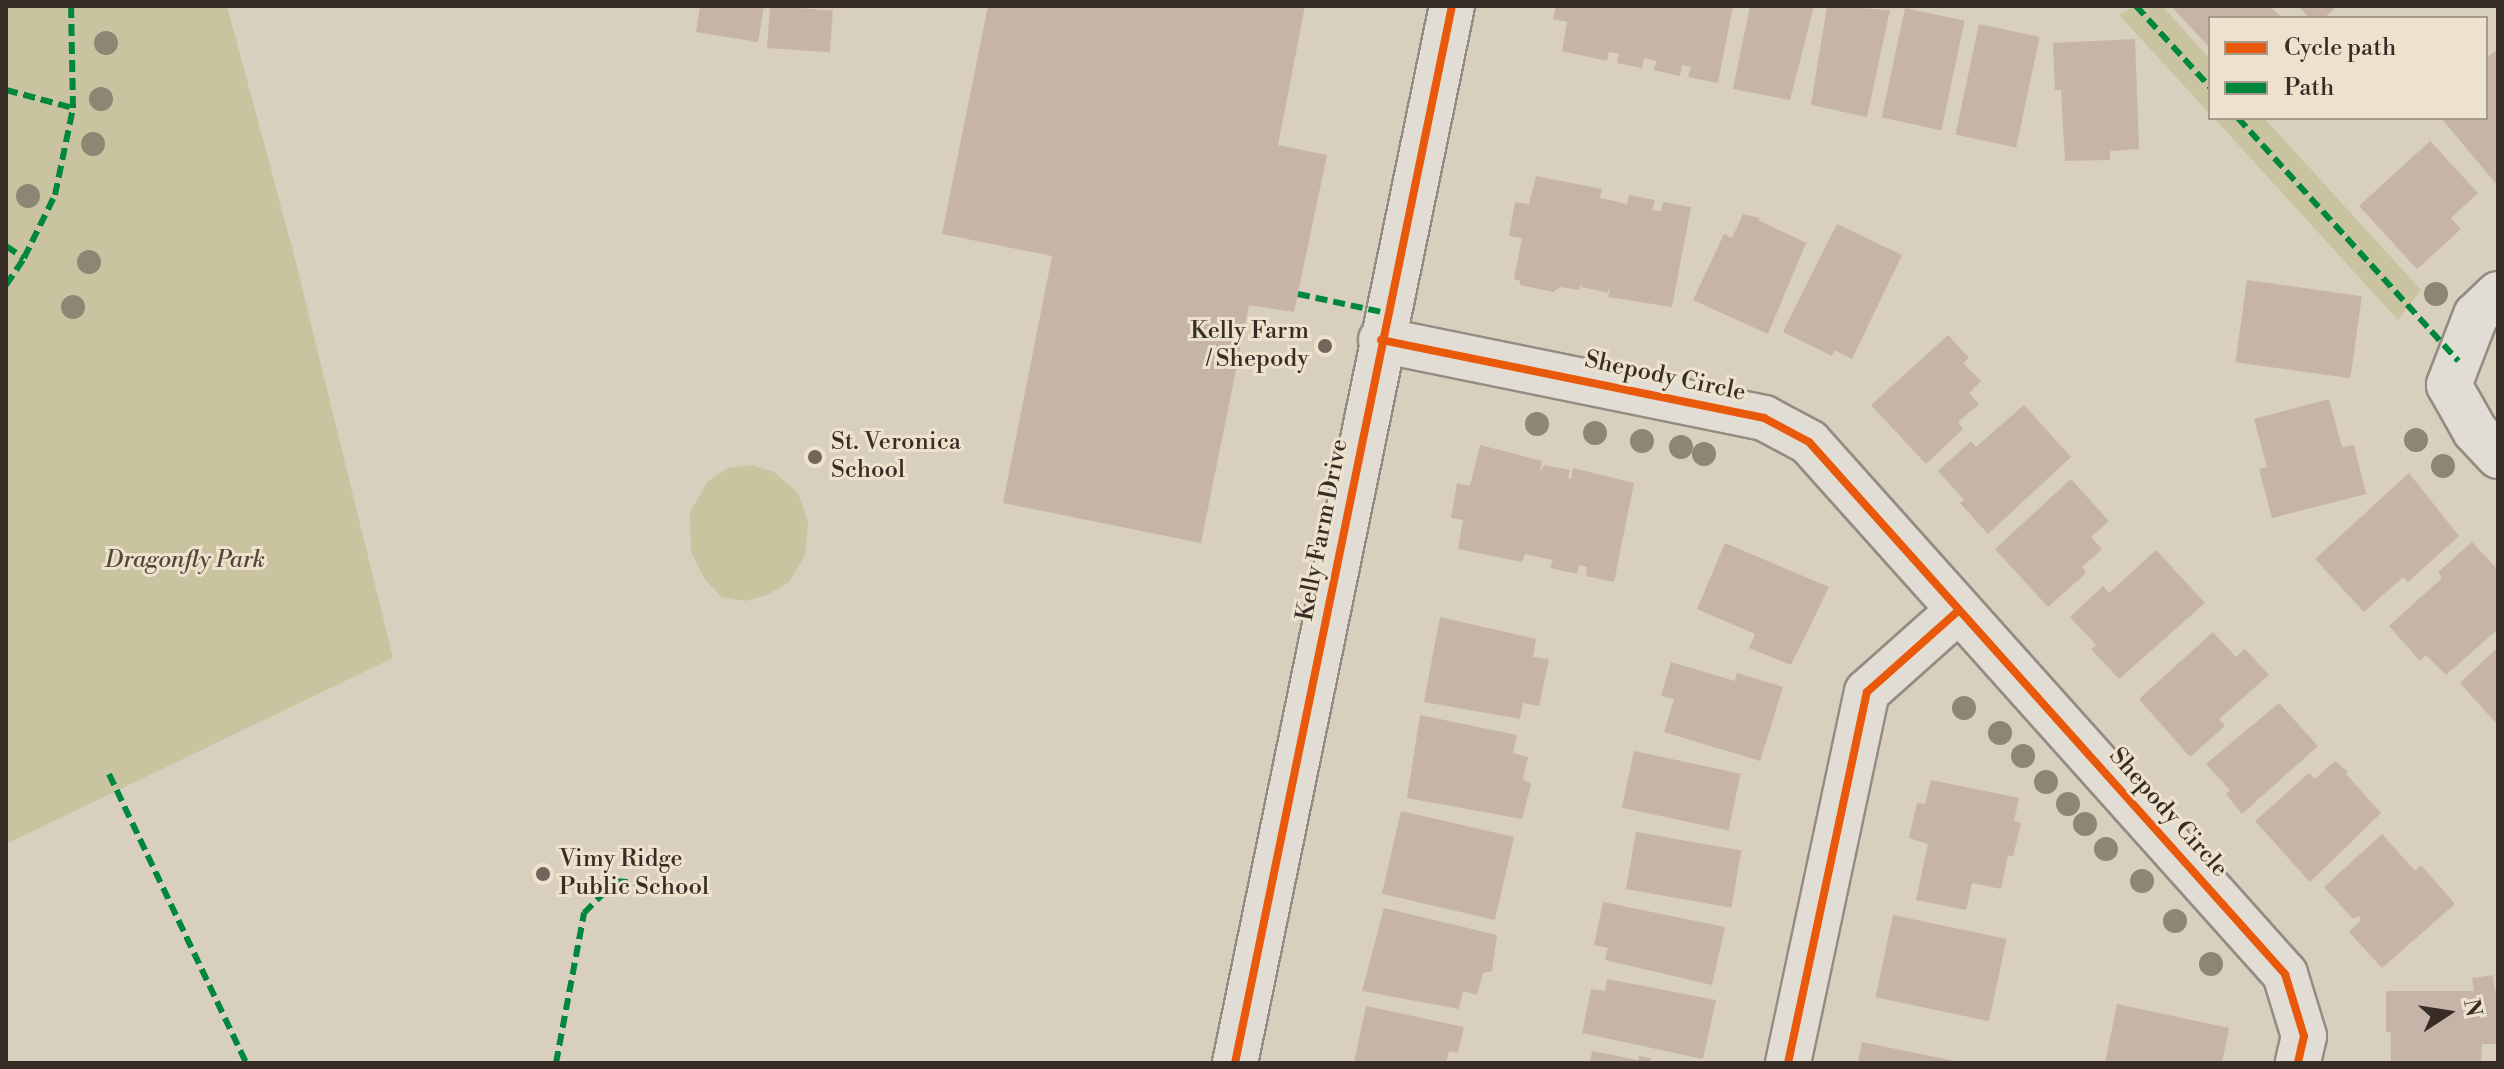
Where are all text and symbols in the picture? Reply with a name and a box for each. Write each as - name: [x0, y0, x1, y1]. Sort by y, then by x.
- legend: [2208, 16, 2488, 120]
- text: Cycle path: [2284, 33, 2396, 63]
- text: Path: [2284, 73, 2334, 103]
- place label: Kelly Farm / Shepody: [1190, 318, 1309, 374]
- marker: Kelly Farm / Shepody: [1316, 337, 1334, 355]
- street label: Shepody Circle: [1582, 346, 1748, 408]
- place label: St. Veronica School: [831, 429, 961, 485]
- street label: Kelly Farm Drive: [1291, 437, 1355, 623]
- marker: St. Veronica School: [806, 448, 824, 466]
- park label: Dragonfly Park: [105, 547, 265, 575]
- street label: Shepody Circle: [2103, 743, 2233, 883]
- place label: Vimy Ridge Public School: [559, 846, 709, 902]
- marker: Vimy Ridge Public School: [534, 865, 552, 883]
- north arrow: [2408, 973, 2488, 1053]
- text: N: [2457, 997, 2487, 1019]

